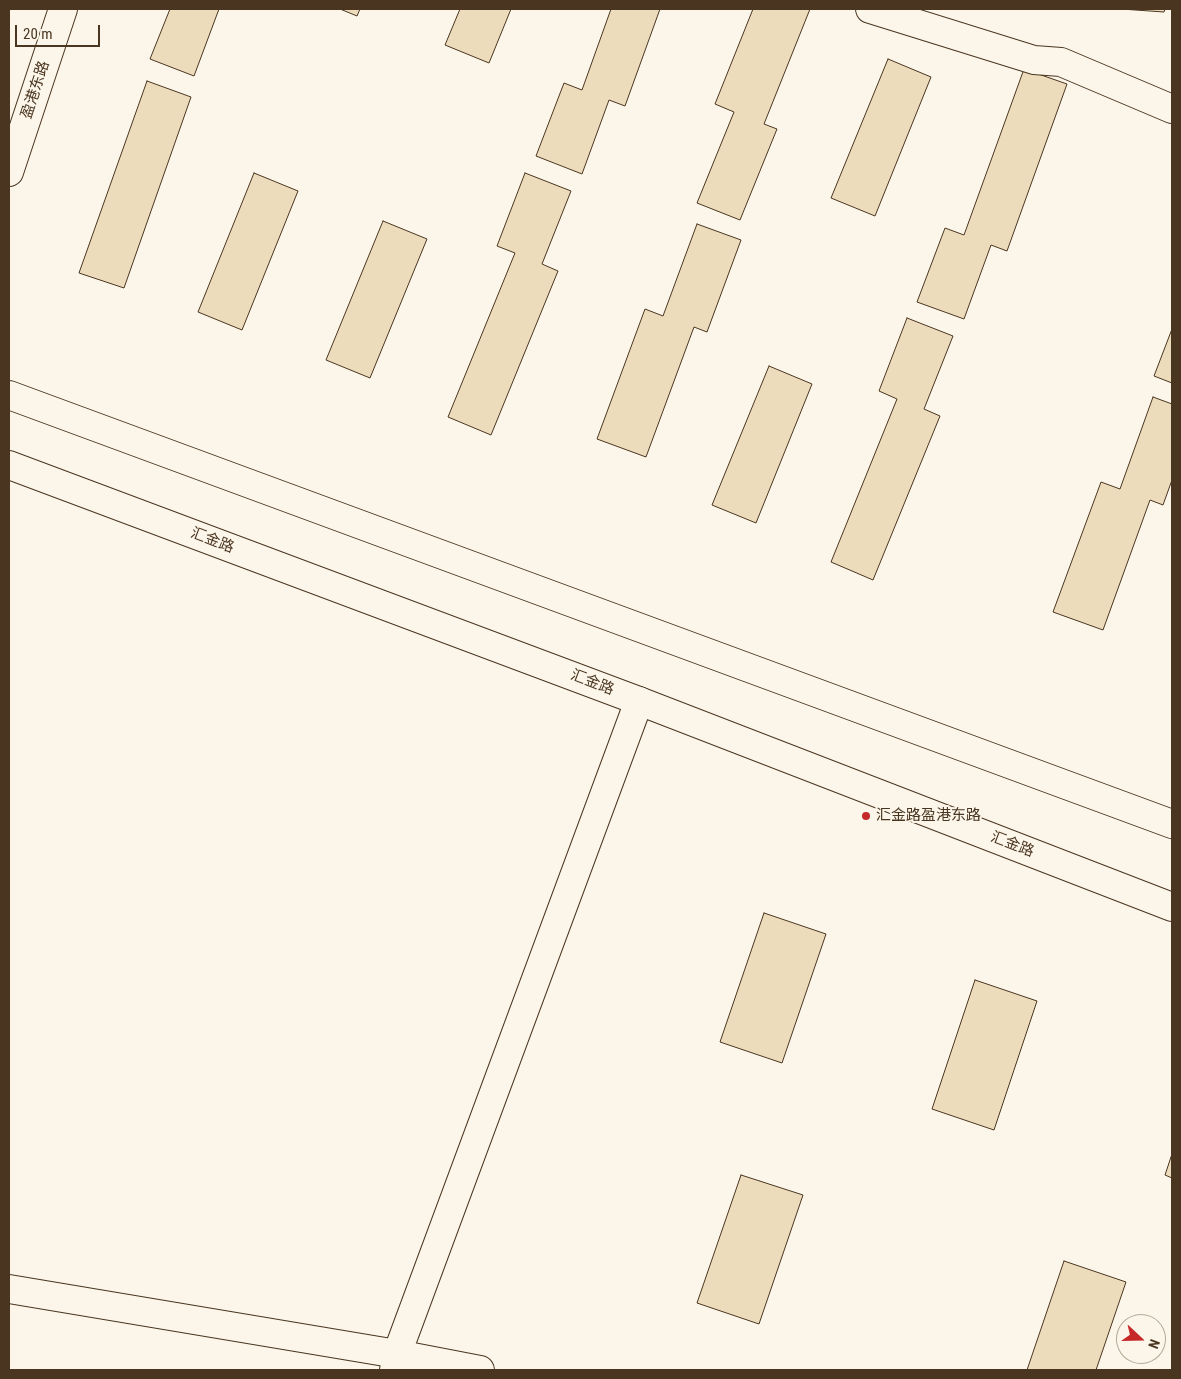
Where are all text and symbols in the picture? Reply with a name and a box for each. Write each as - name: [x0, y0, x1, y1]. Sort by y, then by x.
- scale bar: [18, 15, 102, 47]
- text: 20 m: [23, 25, 53, 43]
- street label: 盈港东路: [18, 59, 54, 121]
- street label: 汇金路: [188, 525, 236, 557]
- street label: 汇金路: [568, 667, 616, 699]
- place label: 汇金路盈港东路: [876, 807, 981, 825]
- marker: 汇金路盈港东路: [860, 810, 872, 822]
- street label: 汇金路: [988, 829, 1036, 861]
- north arrow: [1116, 1314, 1166, 1364]
- text: N: [1145, 1337, 1163, 1351]

